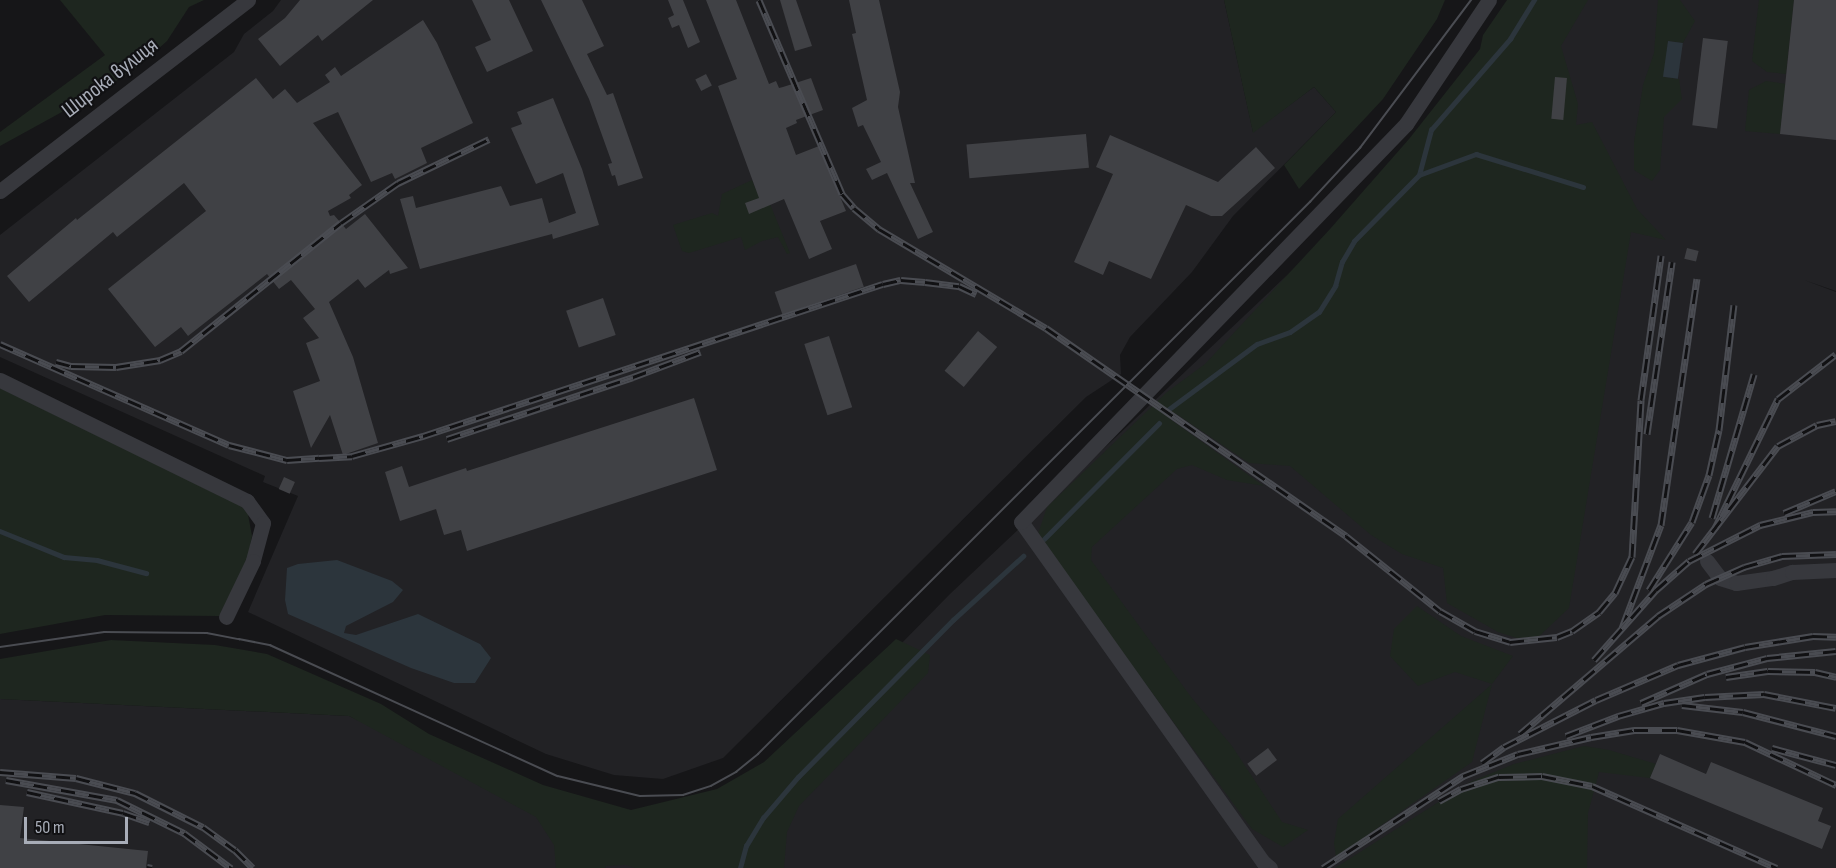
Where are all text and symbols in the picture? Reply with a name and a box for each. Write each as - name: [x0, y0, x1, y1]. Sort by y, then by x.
- street label: Широка вулиця: [57, 32, 163, 124]
- scale bar: [27, 805, 130, 843]
- text: 50 m: [35, 817, 65, 838]

